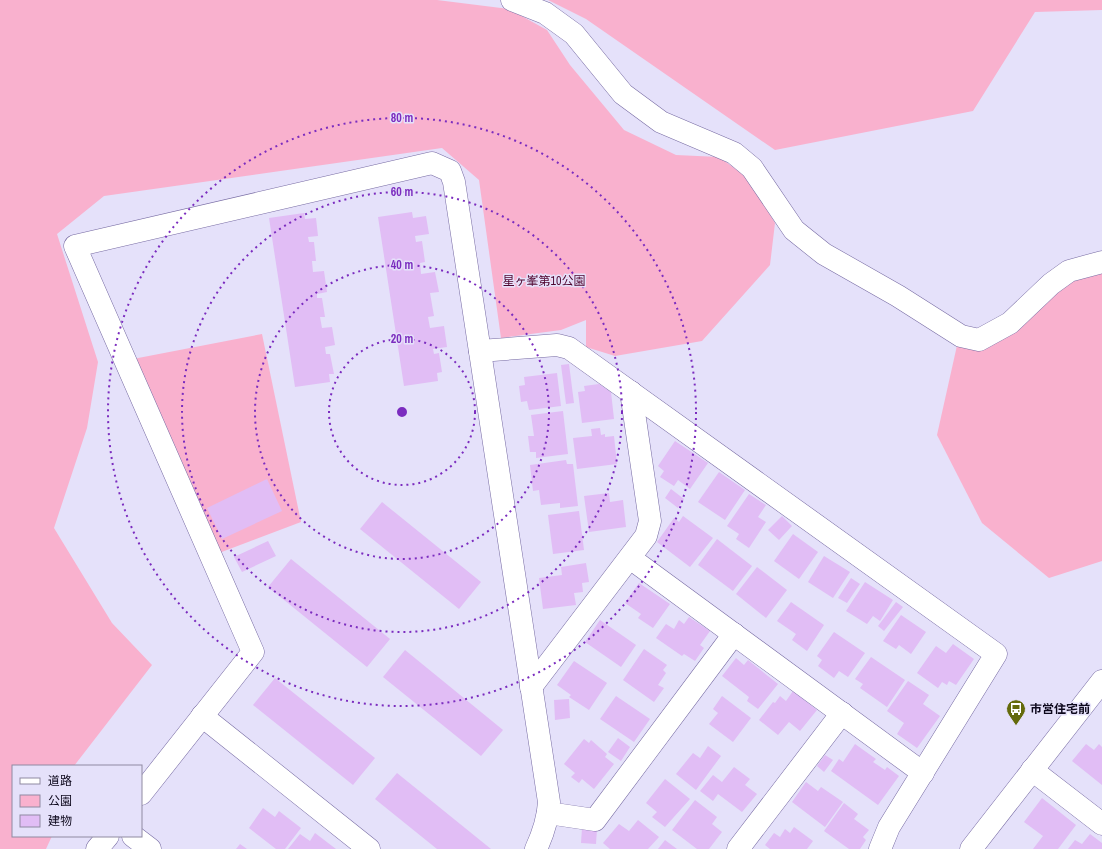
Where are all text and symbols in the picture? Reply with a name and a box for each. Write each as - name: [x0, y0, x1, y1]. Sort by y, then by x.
- text: 80 m: [391, 110, 413, 126]
- text: 60 m: [391, 184, 413, 200]
- text: 40 m: [391, 257, 413, 273]
- park label: 星ヶ峯第10公園: [503, 273, 585, 289]
- text: 20 m: [391, 331, 413, 347]
- centre of rings: [395, 405, 409, 419]
- bus stop icon: 市営住宅前: [1005, 698, 1027, 726]
- place label: 市営住宅前: [1030, 701, 1090, 717]
- legend: [12, 765, 142, 837]
- text: 道路: [48, 773, 72, 789]
- text: 公園: [48, 793, 72, 809]
- text: 建物: [48, 813, 72, 829]

